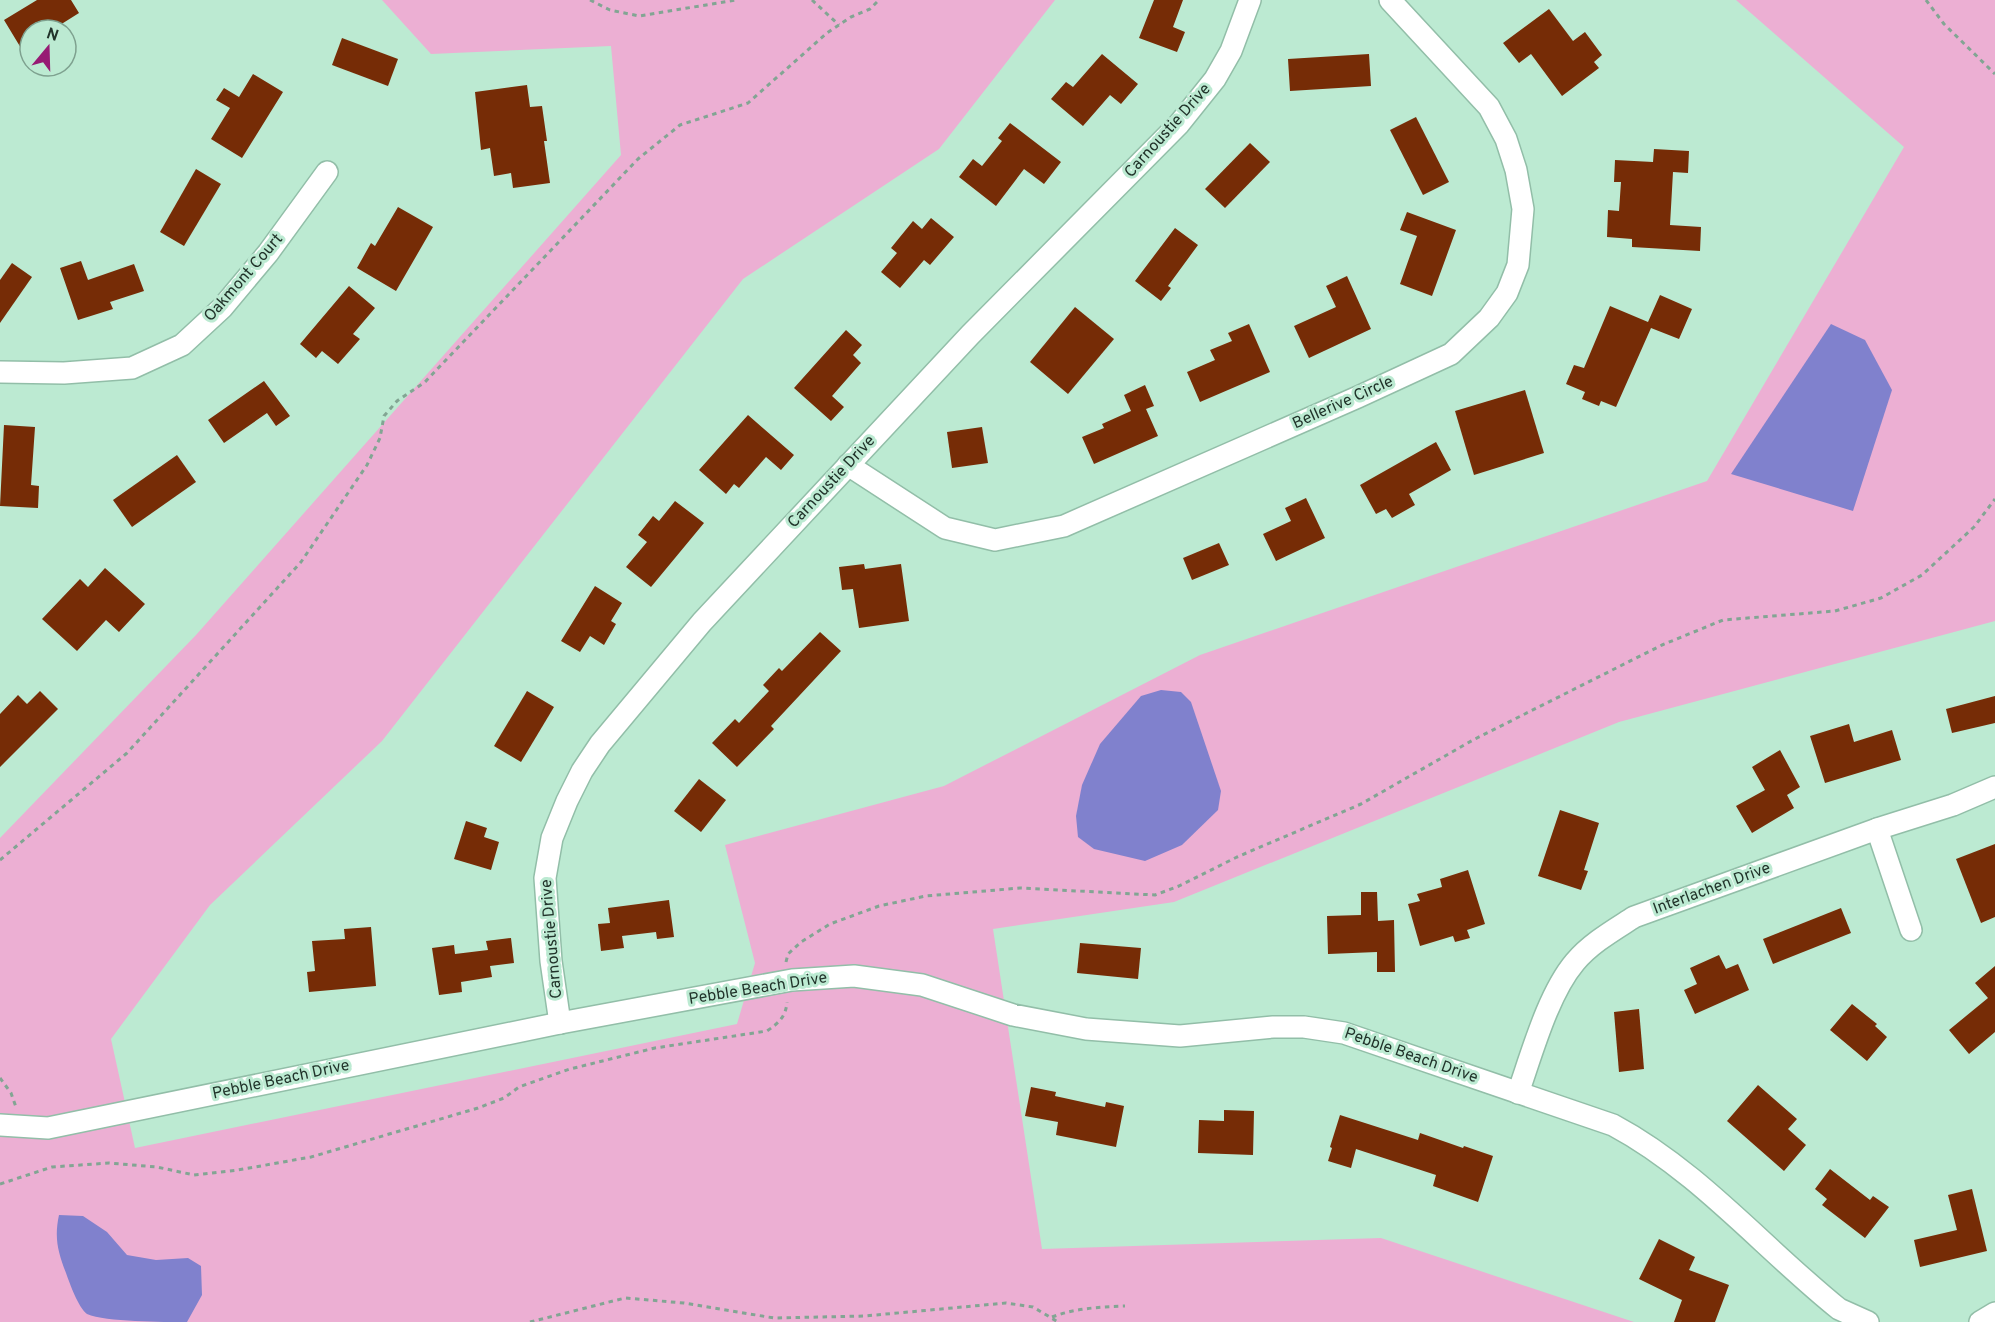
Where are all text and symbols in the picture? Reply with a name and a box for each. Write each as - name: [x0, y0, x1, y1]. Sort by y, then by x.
- north arrow: [18, 18, 78, 78]
- text: N: [44, 24, 61, 47]
- street label: Carnoustie Drive: [1121, 80, 1215, 182]
- street label: Oakmont Court: [200, 230, 288, 326]
- street label: Bellerive Circle: [1290, 372, 1396, 434]
- street label: Carnoustie Drive: [784, 431, 880, 533]
- street label: Interlachen Drive: [1650, 858, 1774, 920]
- street label: Carnoustie Drive: [537, 878, 567, 1000]
- street label: Pebble Beach Drive: [687, 968, 829, 1010]
- street label: Pebble Beach Drive: [1342, 1024, 1480, 1088]
- street label: Pebble Beach Drive: [211, 1056, 351, 1104]

